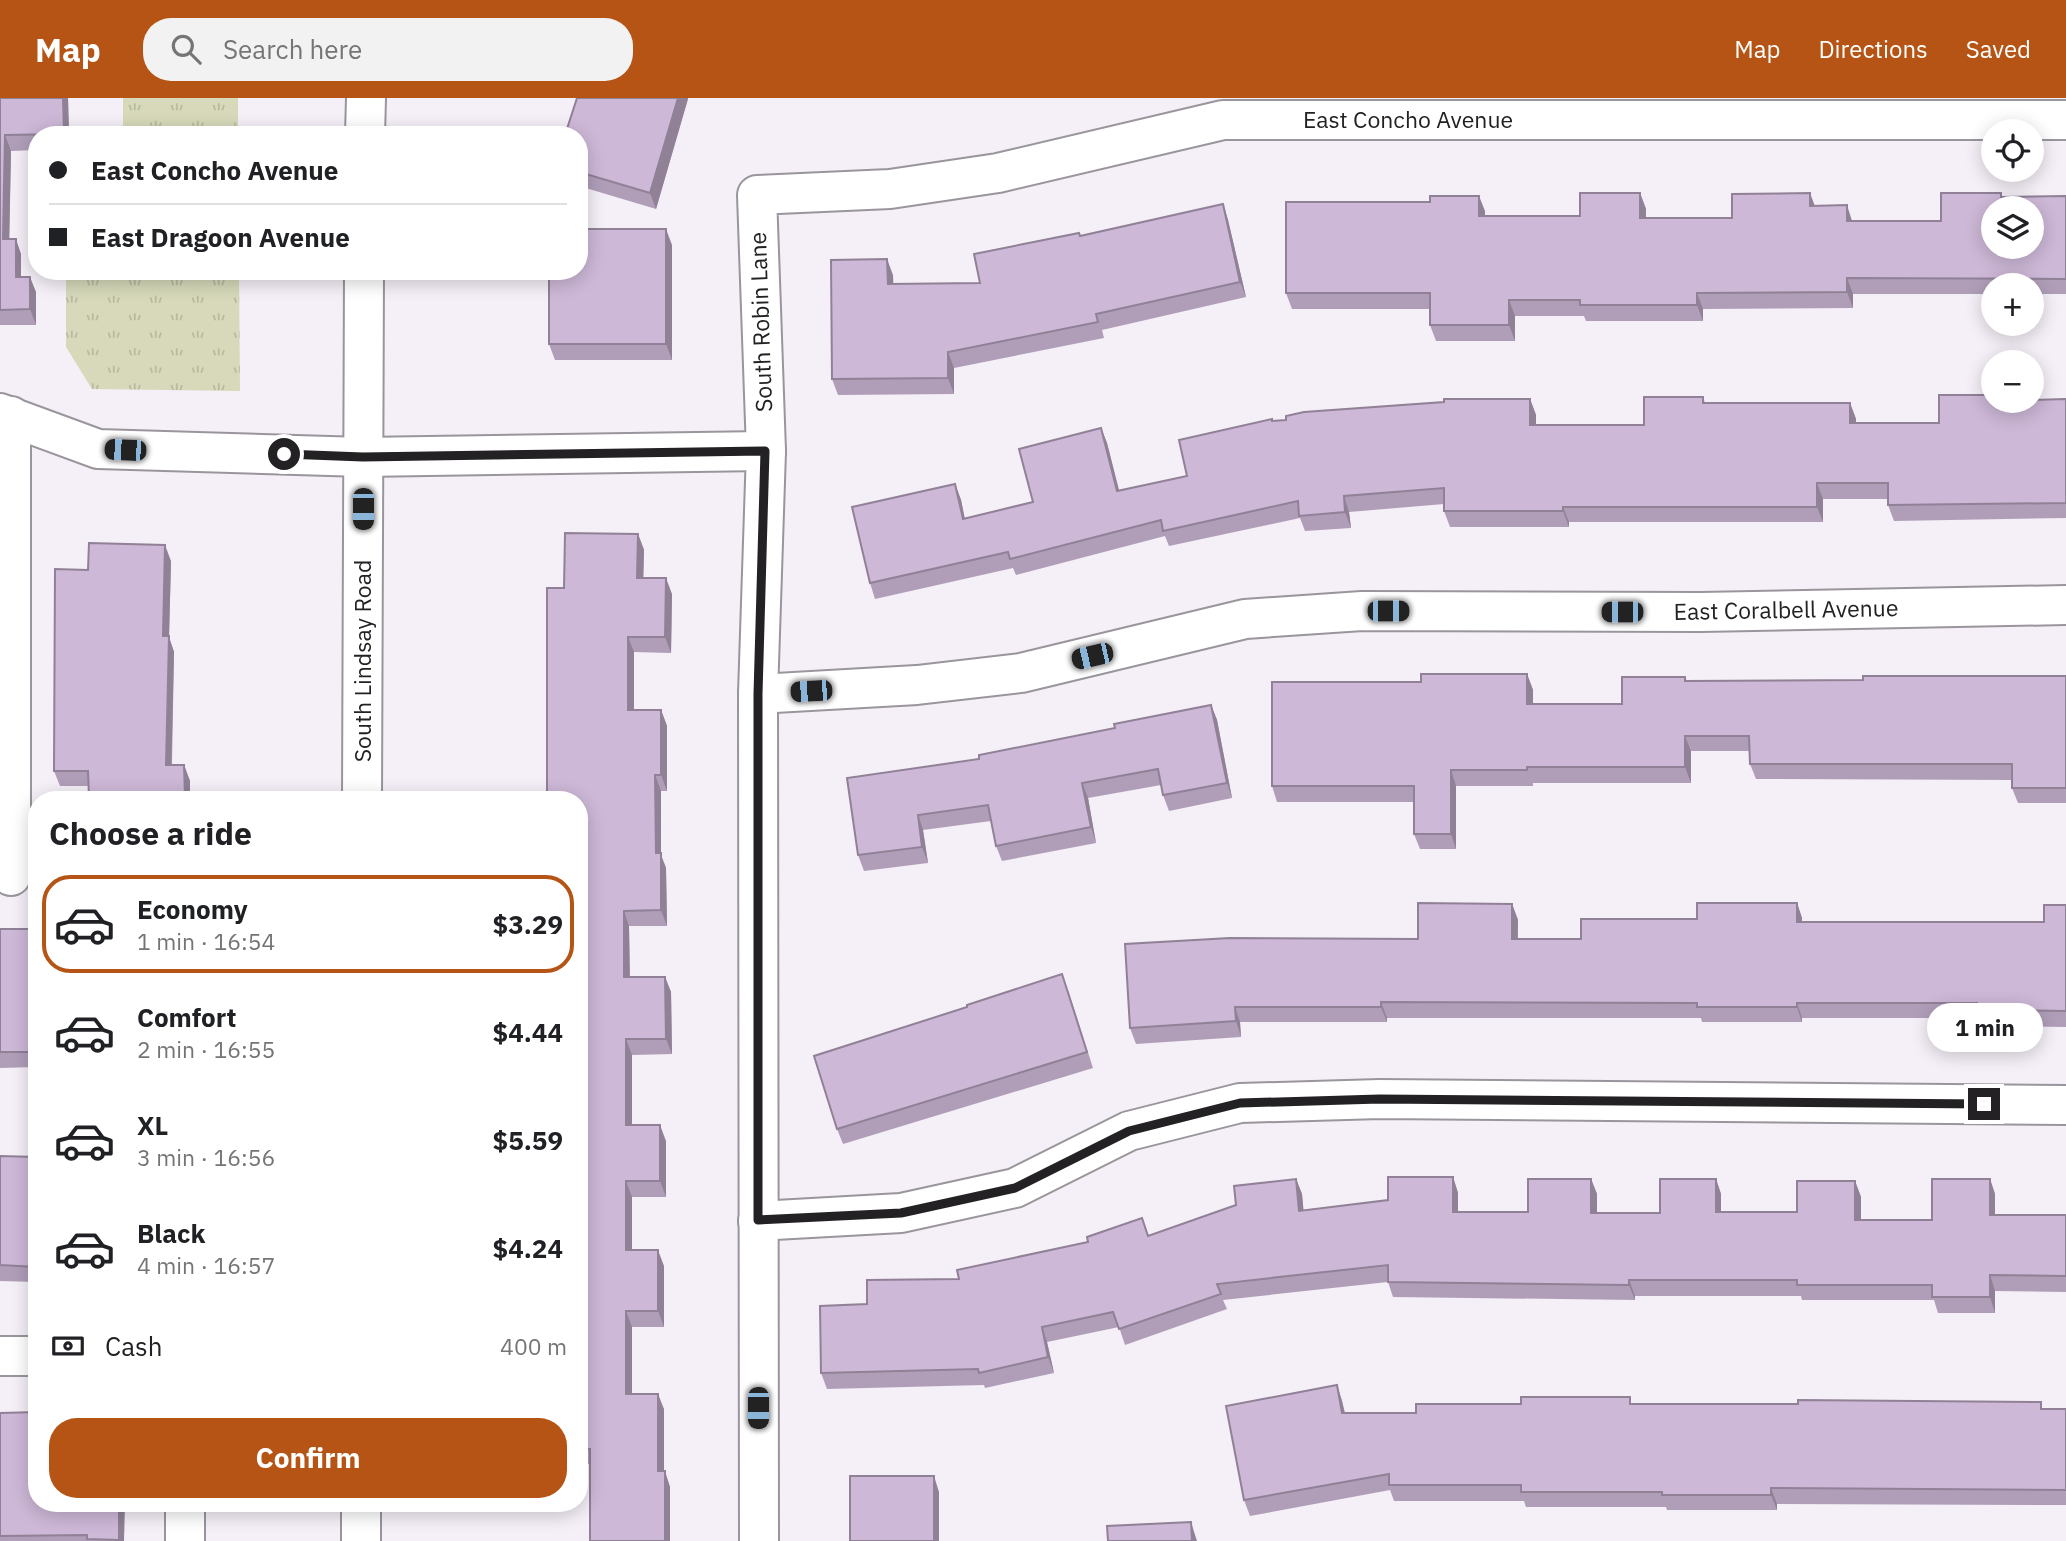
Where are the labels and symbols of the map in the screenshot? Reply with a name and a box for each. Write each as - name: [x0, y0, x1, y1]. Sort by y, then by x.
- street label: East Concho Avenue: [1303, 104, 1513, 134]
- street label: South Robin Lane: [742, 231, 778, 413]
- route start: [268, 438, 300, 470]
- car: [104, 439, 147, 461]
- car: [353, 488, 374, 530]
- street label: South Lindsay Road: [347, 560, 377, 762]
- street label: East Coralbell Avenue: [1673, 592, 1899, 626]
- car: [1368, 601, 1410, 622]
- car: [1602, 602, 1644, 623]
- car: [1070, 641, 1115, 671]
- car: [790, 679, 833, 703]
- callout: 1 min: [1926, 1002, 2042, 1052]
- route end: [1968, 1088, 2000, 1120]
- car: [748, 1387, 769, 1429]

